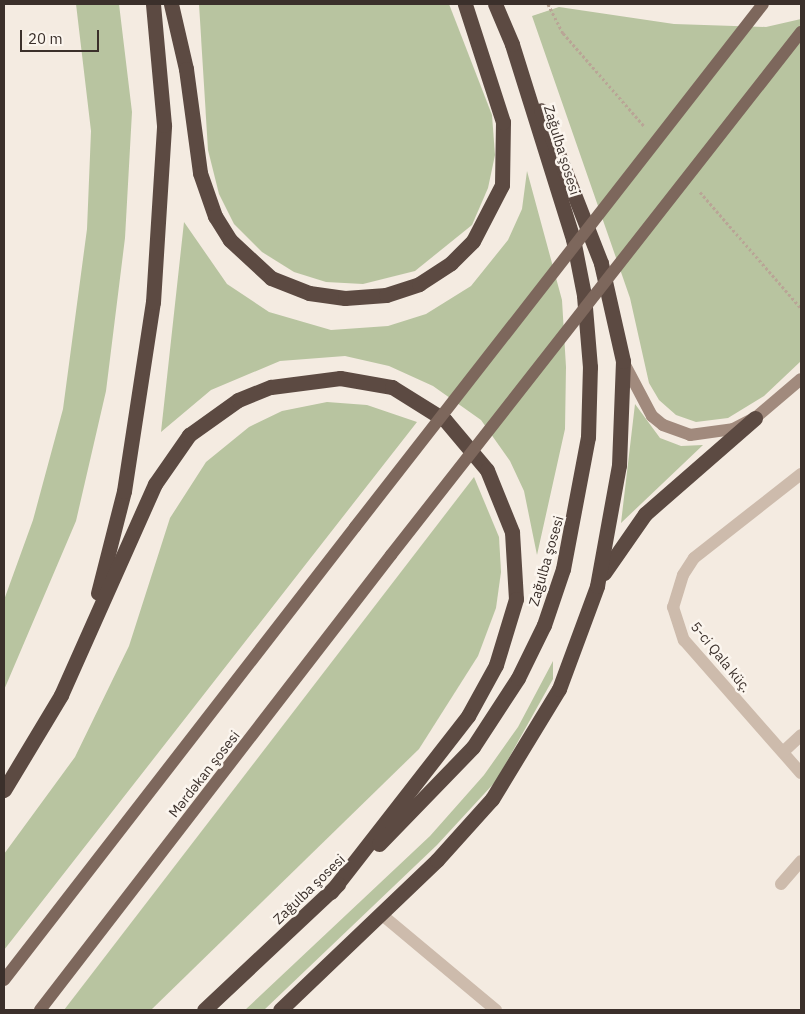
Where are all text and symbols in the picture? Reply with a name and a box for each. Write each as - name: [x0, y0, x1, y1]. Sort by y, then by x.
- scale bar: [22, 20, 101, 52]
- text: 20 m: [28, 29, 63, 48]
- street label: Zağulba şosesi: [540, 103, 584, 197]
- street label: Zağulba şosesi: [525, 514, 567, 608]
- street label: 5-ci Qala küç.: [687, 618, 755, 696]
- street label: Mərdəkan şosesi: [165, 727, 243, 821]
- street label: Zağulba şosesi: [270, 851, 348, 927]

